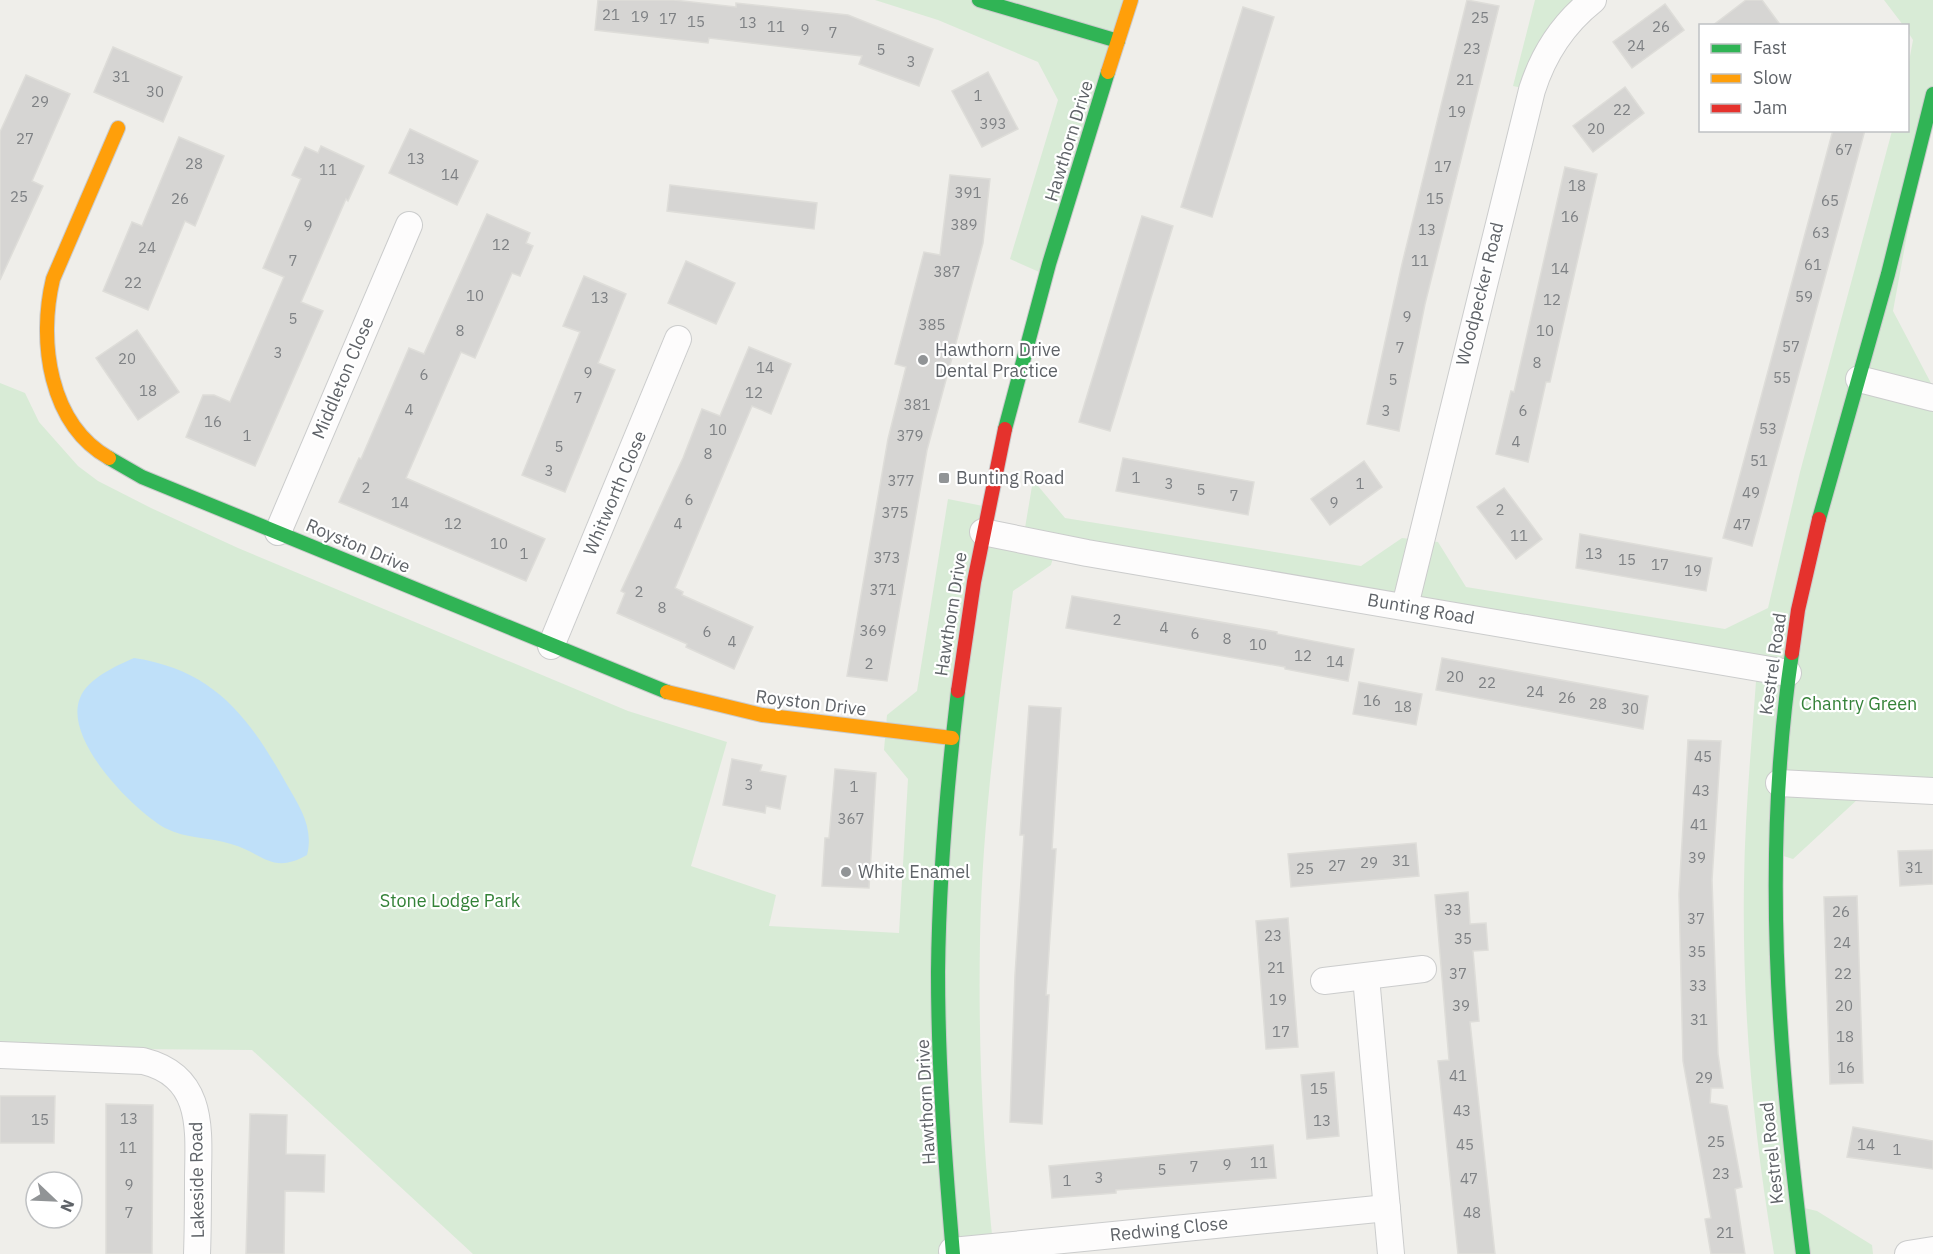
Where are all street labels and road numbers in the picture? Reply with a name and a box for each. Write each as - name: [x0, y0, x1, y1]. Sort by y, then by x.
- street label: Hawthorn Drive: [1039, 77, 1098, 204]
- street label: Woodpecker Road: [1451, 220, 1508, 368]
- street label: Middleton Close: [306, 313, 379, 442]
- street label: Whitworth Close: [578, 427, 651, 559]
- street label: Royston Drive: [302, 513, 414, 578]
- street label: Hawthorn Drive: [929, 550, 972, 678]
- street label: Bunting Road: [1366, 588, 1476, 629]
- street label: Kestrel Road: [1754, 611, 1791, 716]
- street label: Royston Drive: [754, 684, 868, 721]
- street label: Hawthorn Drive: [911, 1039, 940, 1165]
- street label: Kestrel Road: [1755, 1101, 1788, 1205]
- street label: Lakeside Road: [184, 1121, 209, 1239]
- street label: Redwing Close: [1109, 1211, 1229, 1246]

